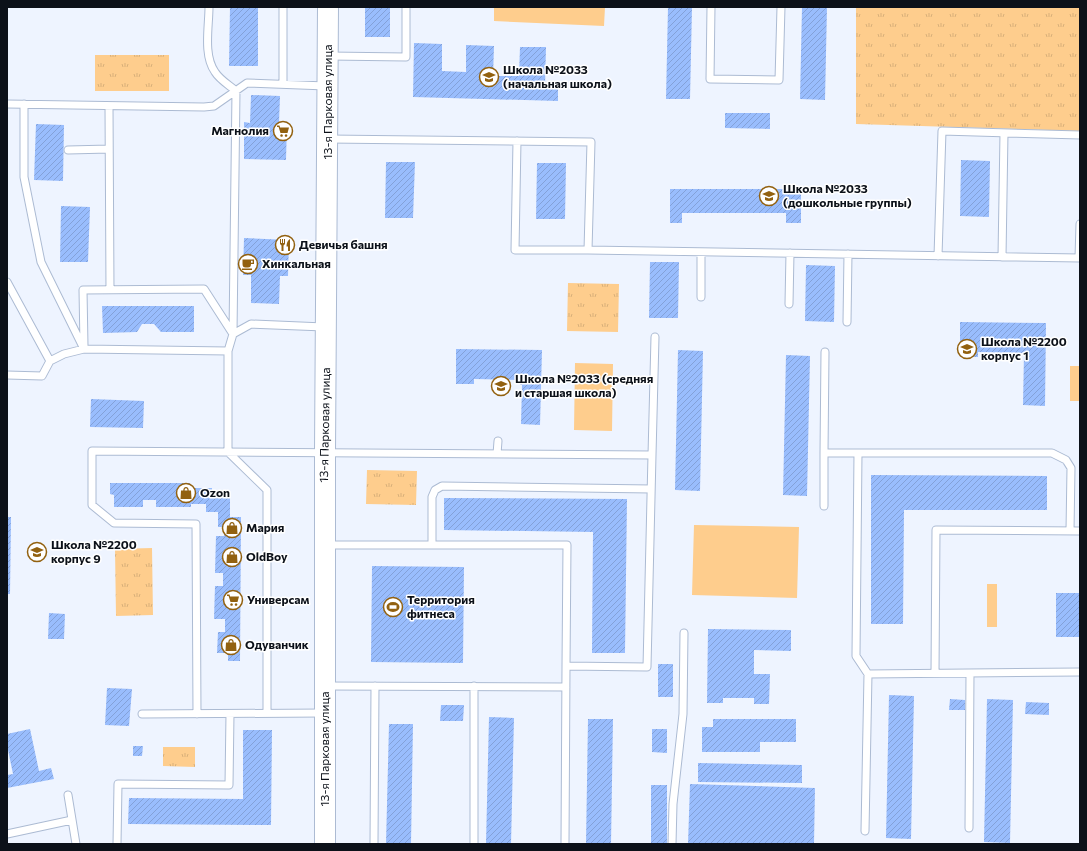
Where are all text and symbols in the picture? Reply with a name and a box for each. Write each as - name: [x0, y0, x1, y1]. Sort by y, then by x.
- street label: 13-я Парковая улица: [320, 44, 334, 160]
- place label: Школа №2033 (начальная школа): [503, 62, 612, 90]
- school or university icon: Школа №2033 (начальная школа): [478, 66, 500, 88]
- supermarket icon: Магнолия: [272, 120, 294, 142]
- place label: Магнолия: [211, 123, 269, 137]
- place label: Школа №2033 (дошкольные группы): [783, 181, 912, 209]
- school or university icon: Школа №2033 (дошкольные группы): [758, 185, 780, 207]
- restaurant icon: Девичья башня: [274, 234, 296, 256]
- place label: Девичья башня: [299, 237, 388, 251]
- cafe icon: Хинкальная: [237, 253, 259, 275]
- place label: Хинкальная: [262, 256, 331, 270]
- place label: Школа №2200 корпус 1: [981, 334, 1067, 362]
- school or university icon: Школа №2200 корпус 1: [956, 338, 978, 360]
- street label: 13-я Парковая улица: [316, 367, 332, 483]
- place label: Школа №2033 (средняя и старшая школа): [515, 371, 653, 399]
- school or university icon: Школа №2033 (средняя и старшая школа): [490, 375, 512, 397]
- shop icon: Ozon: [175, 482, 197, 504]
- place label: Ozon: [200, 485, 230, 499]
- shop icon: Мария: [221, 517, 243, 539]
- place label: Мария: [246, 520, 284, 534]
- place label: Школа №2200 корпус 9: [51, 537, 137, 565]
- school or university icon: Школа №2200 корпус 9: [26, 541, 48, 563]
- shop icon: OldBoy: [221, 546, 243, 568]
- place label: OldBoy: [246, 549, 288, 563]
- supermarket icon: Универсам: [222, 589, 244, 611]
- place label: Универсам: [247, 592, 310, 606]
- place label: Территория фитнеса: [407, 592, 475, 620]
- sports icon: Территория фитнеса: [382, 596, 404, 618]
- shop icon: Одуванчик: [220, 634, 242, 656]
- place label: Одуванчик: [245, 637, 309, 651]
- street label: 13-я Парковая улица: [317, 691, 331, 807]

